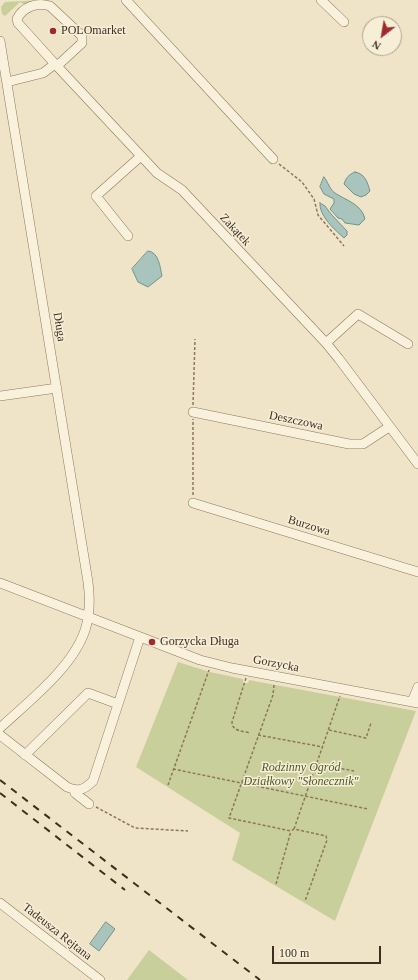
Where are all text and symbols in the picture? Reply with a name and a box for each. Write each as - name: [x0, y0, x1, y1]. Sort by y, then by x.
- north arrow: [362, 16, 402, 56]
- place label: POLOmarket: [61, 24, 126, 38]
- marker: POLOmarket: [48, 26, 58, 36]
- text: N: [370, 38, 383, 53]
- street label: Zakątek: [217, 211, 253, 249]
- street label: Długa: [50, 311, 68, 343]
- street label: Deszczowa: [268, 408, 324, 434]
- street label: Burzowa: [286, 513, 332, 539]
- place label: Gorzycka Długa: [160, 635, 239, 649]
- marker: Gorzycka Długa: [147, 637, 157, 647]
- street label: Gorzycka: [252, 652, 300, 676]
- park label: Rodzinny Ogród Działkowy "Słonecznik": [243, 761, 359, 789]
- street label: Tadeusza Rejtana: [19, 900, 95, 964]
- scale bar: [274, 938, 383, 964]
- text: 100 m: [279, 946, 309, 960]

